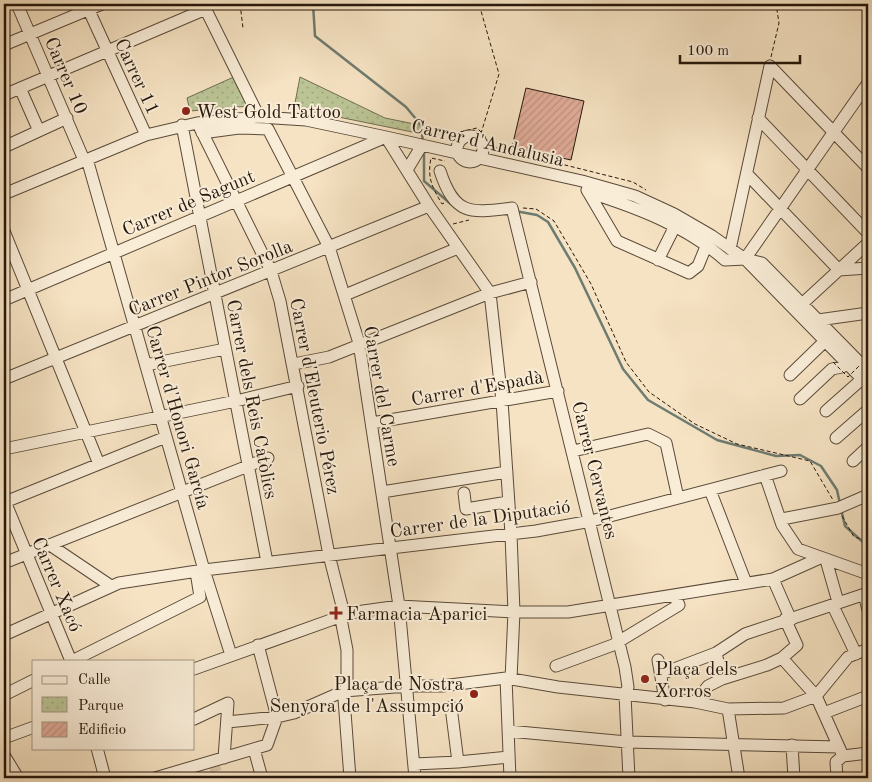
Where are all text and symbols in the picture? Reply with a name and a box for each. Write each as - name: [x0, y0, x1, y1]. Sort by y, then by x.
- scale bar: [680, 32, 800, 64]
- street label: Carrer 10: [40, 35, 89, 117]
- street label: Carrer 11: [110, 36, 162, 118]
- text: 100 m: [687, 44, 729, 59]
- place label: West Gold Tattoo: [196, 104, 341, 123]
- marker: West Gold Tattoo: [180, 105, 192, 117]
- street label: Carrer d'Andalusia: [409, 118, 566, 171]
- street label: Carrer de Sagunt: [120, 168, 258, 241]
- street label: Carrer Pintor Sorolla: [126, 237, 296, 321]
- street label: Carrer d'Eleuterio Pérez: [285, 297, 342, 496]
- street label: Carrer dels Reis Catòlics: [222, 298, 279, 501]
- street label: Carrer d'Honori García: [141, 324, 212, 512]
- street label: Carrer del Carme: [359, 325, 402, 468]
- street label: Carrer d'Espadà: [410, 368, 546, 410]
- street label: Carrer Cervantes: [567, 400, 620, 542]
- street label: Carrer de la Diputació: [389, 498, 572, 543]
- street label: Carrer Xacó: [27, 535, 84, 635]
- place label: Farmacia Aparici: [346, 606, 487, 625]
- marker: Farmacia Aparici: [330, 607, 342, 619]
- legend: [32, 660, 195, 750]
- place label: Plaça dels Xorros: [655, 661, 737, 702]
- text: Calle: [78, 673, 111, 688]
- marker: Plaça dels Xorros: [639, 673, 651, 685]
- place label: Plaça de Nostra Senyora de l'Assumpció: [270, 676, 465, 717]
- marker: Plaça de Nostra Senyora de l'Assumpció: [468, 688, 480, 700]
- text: Parque: [78, 699, 124, 714]
- text: Edificio: [78, 723, 126, 738]

